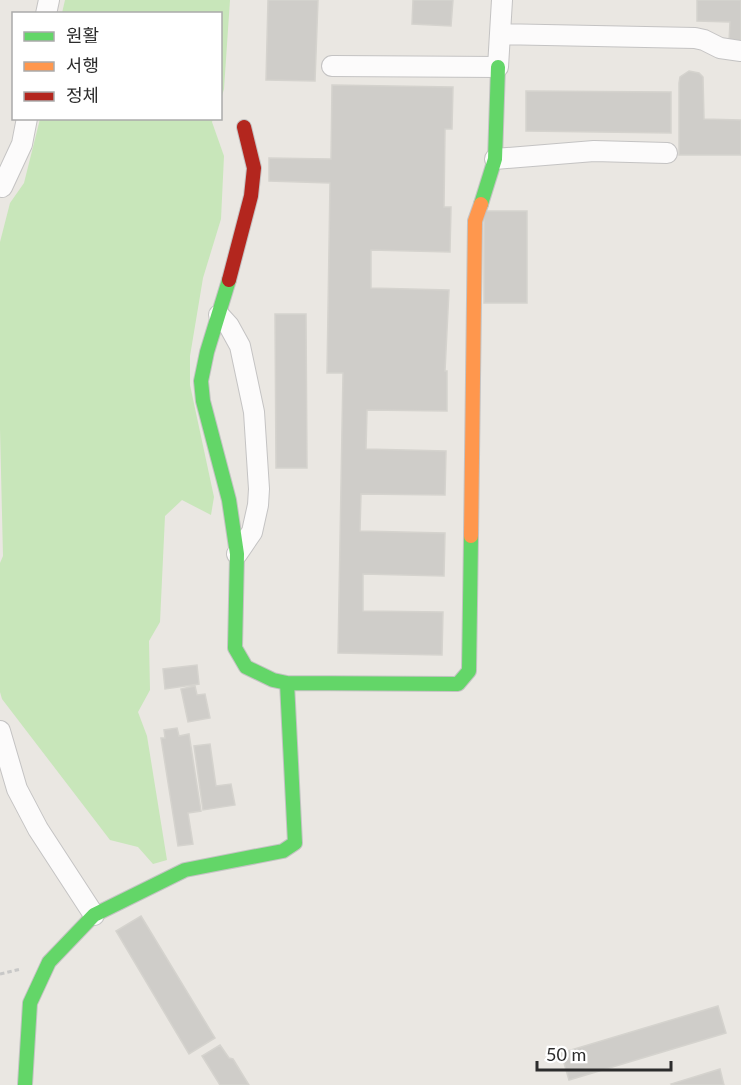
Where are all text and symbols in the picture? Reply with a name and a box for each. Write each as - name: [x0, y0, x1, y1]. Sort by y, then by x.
- legend: [12, 12, 222, 120]
- text: 원활: [66, 24, 99, 46]
- text: 서행: [66, 54, 99, 76]
- text: 정체: [66, 84, 99, 106]
- scale bar: [537, 1034, 670, 1072]
- text: 50 m: [546, 1043, 586, 1065]

